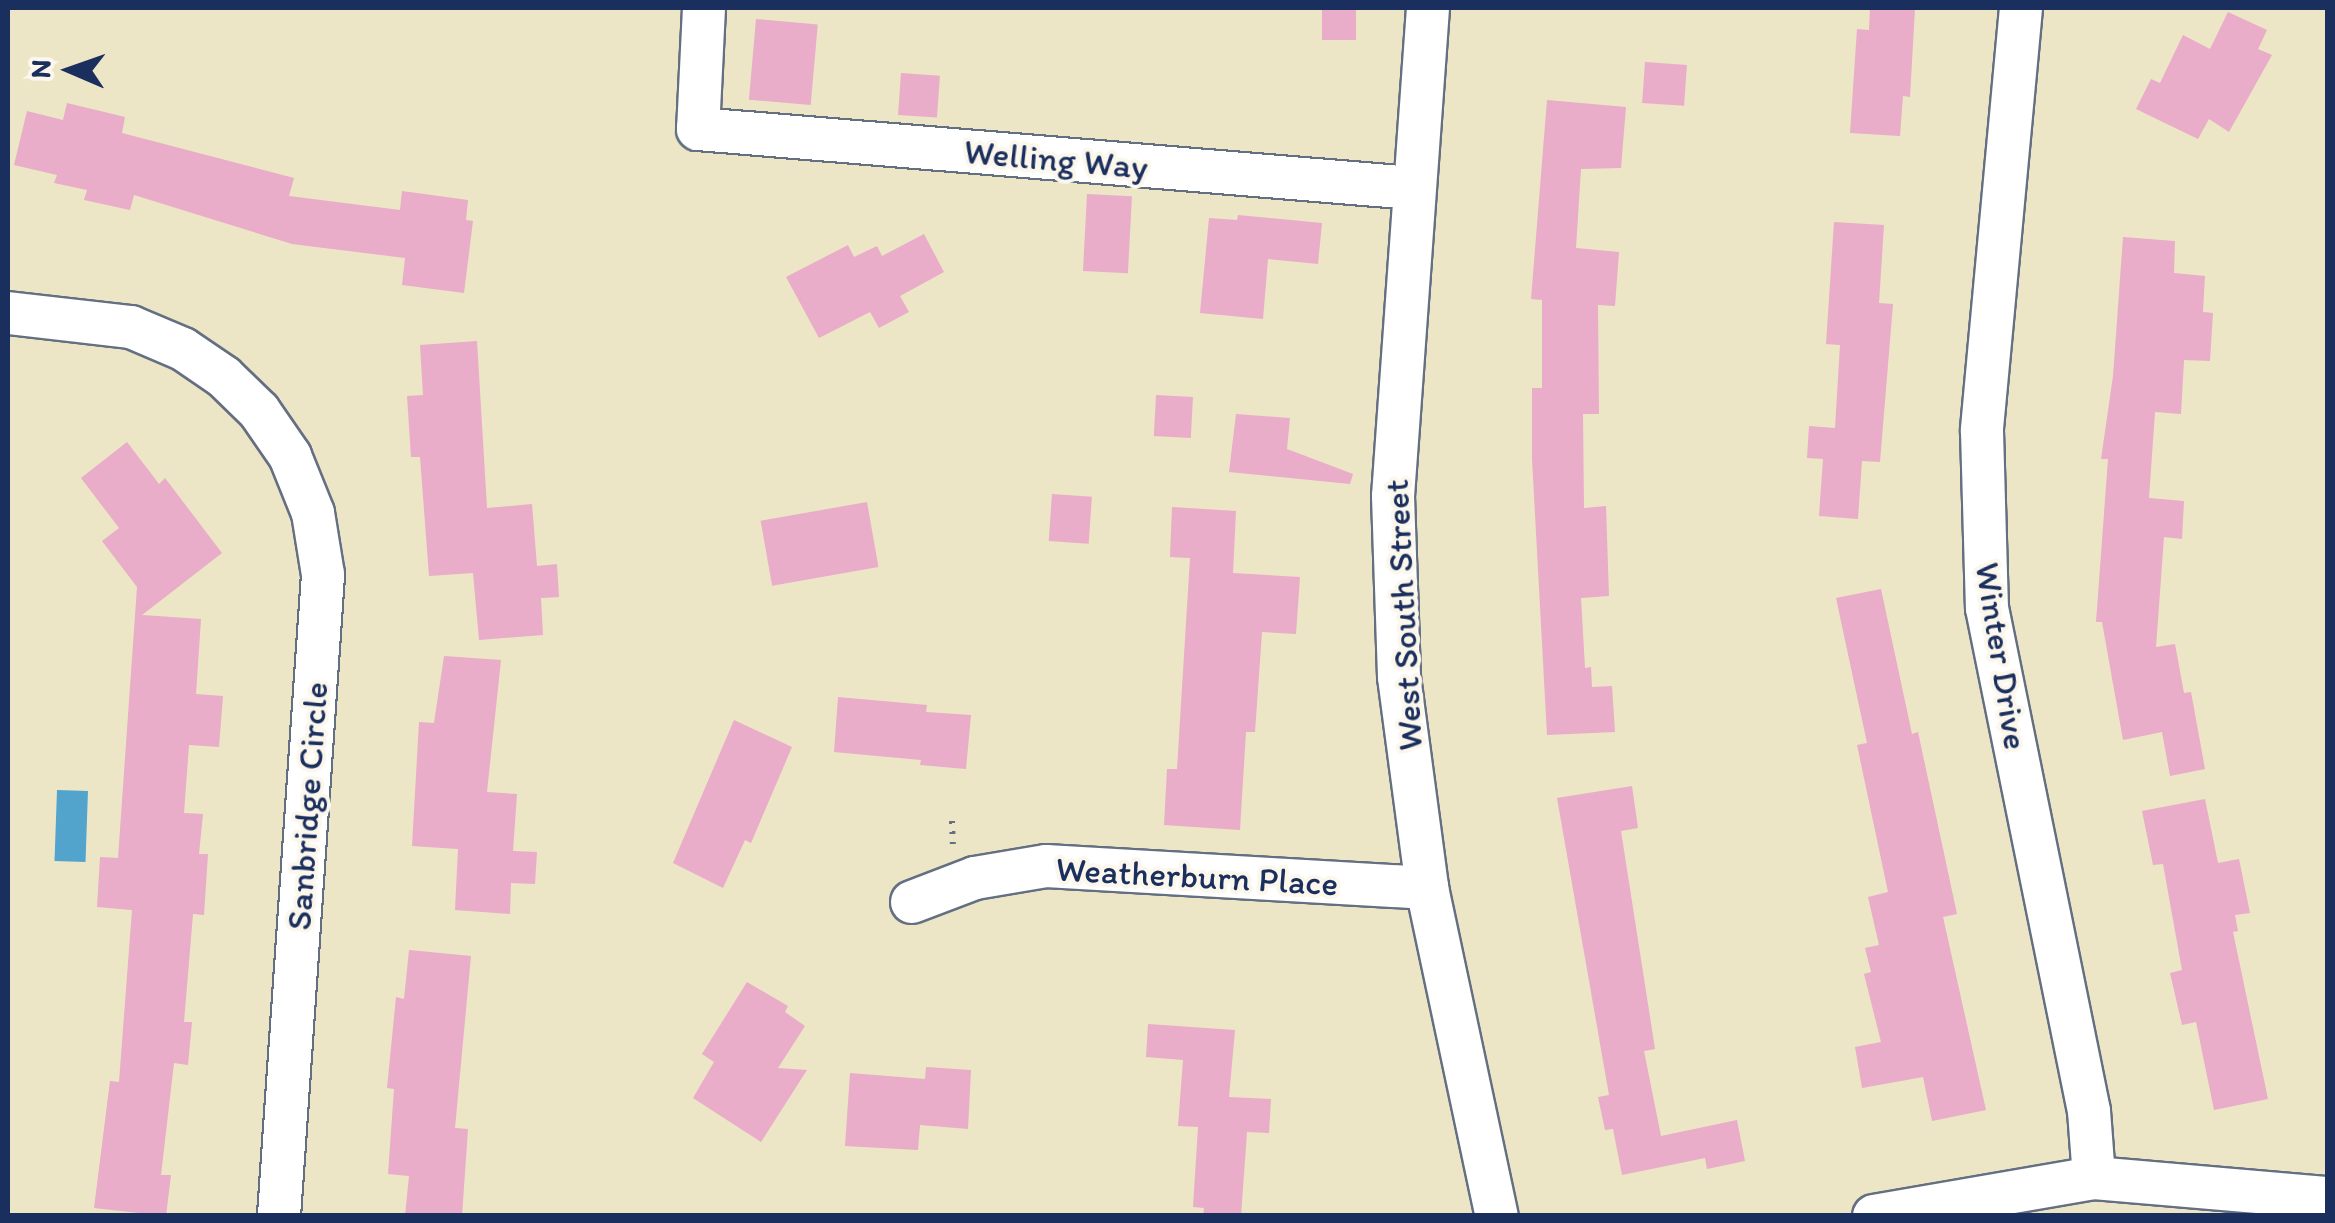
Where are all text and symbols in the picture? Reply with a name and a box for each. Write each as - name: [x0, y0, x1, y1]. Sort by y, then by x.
- north arrow: [20, 20, 120, 120]
- text: N: [23, 59, 57, 79]
- street label: Welling Way: [963, 130, 1149, 188]
- street label: West South Street: [1375, 479, 1431, 751]
- street label: Winter Drive: [1966, 559, 2038, 753]
- street label: Sanbridge Circle: [277, 681, 337, 931]
- street label: Weatherburn Place: [1054, 848, 1340, 904]

